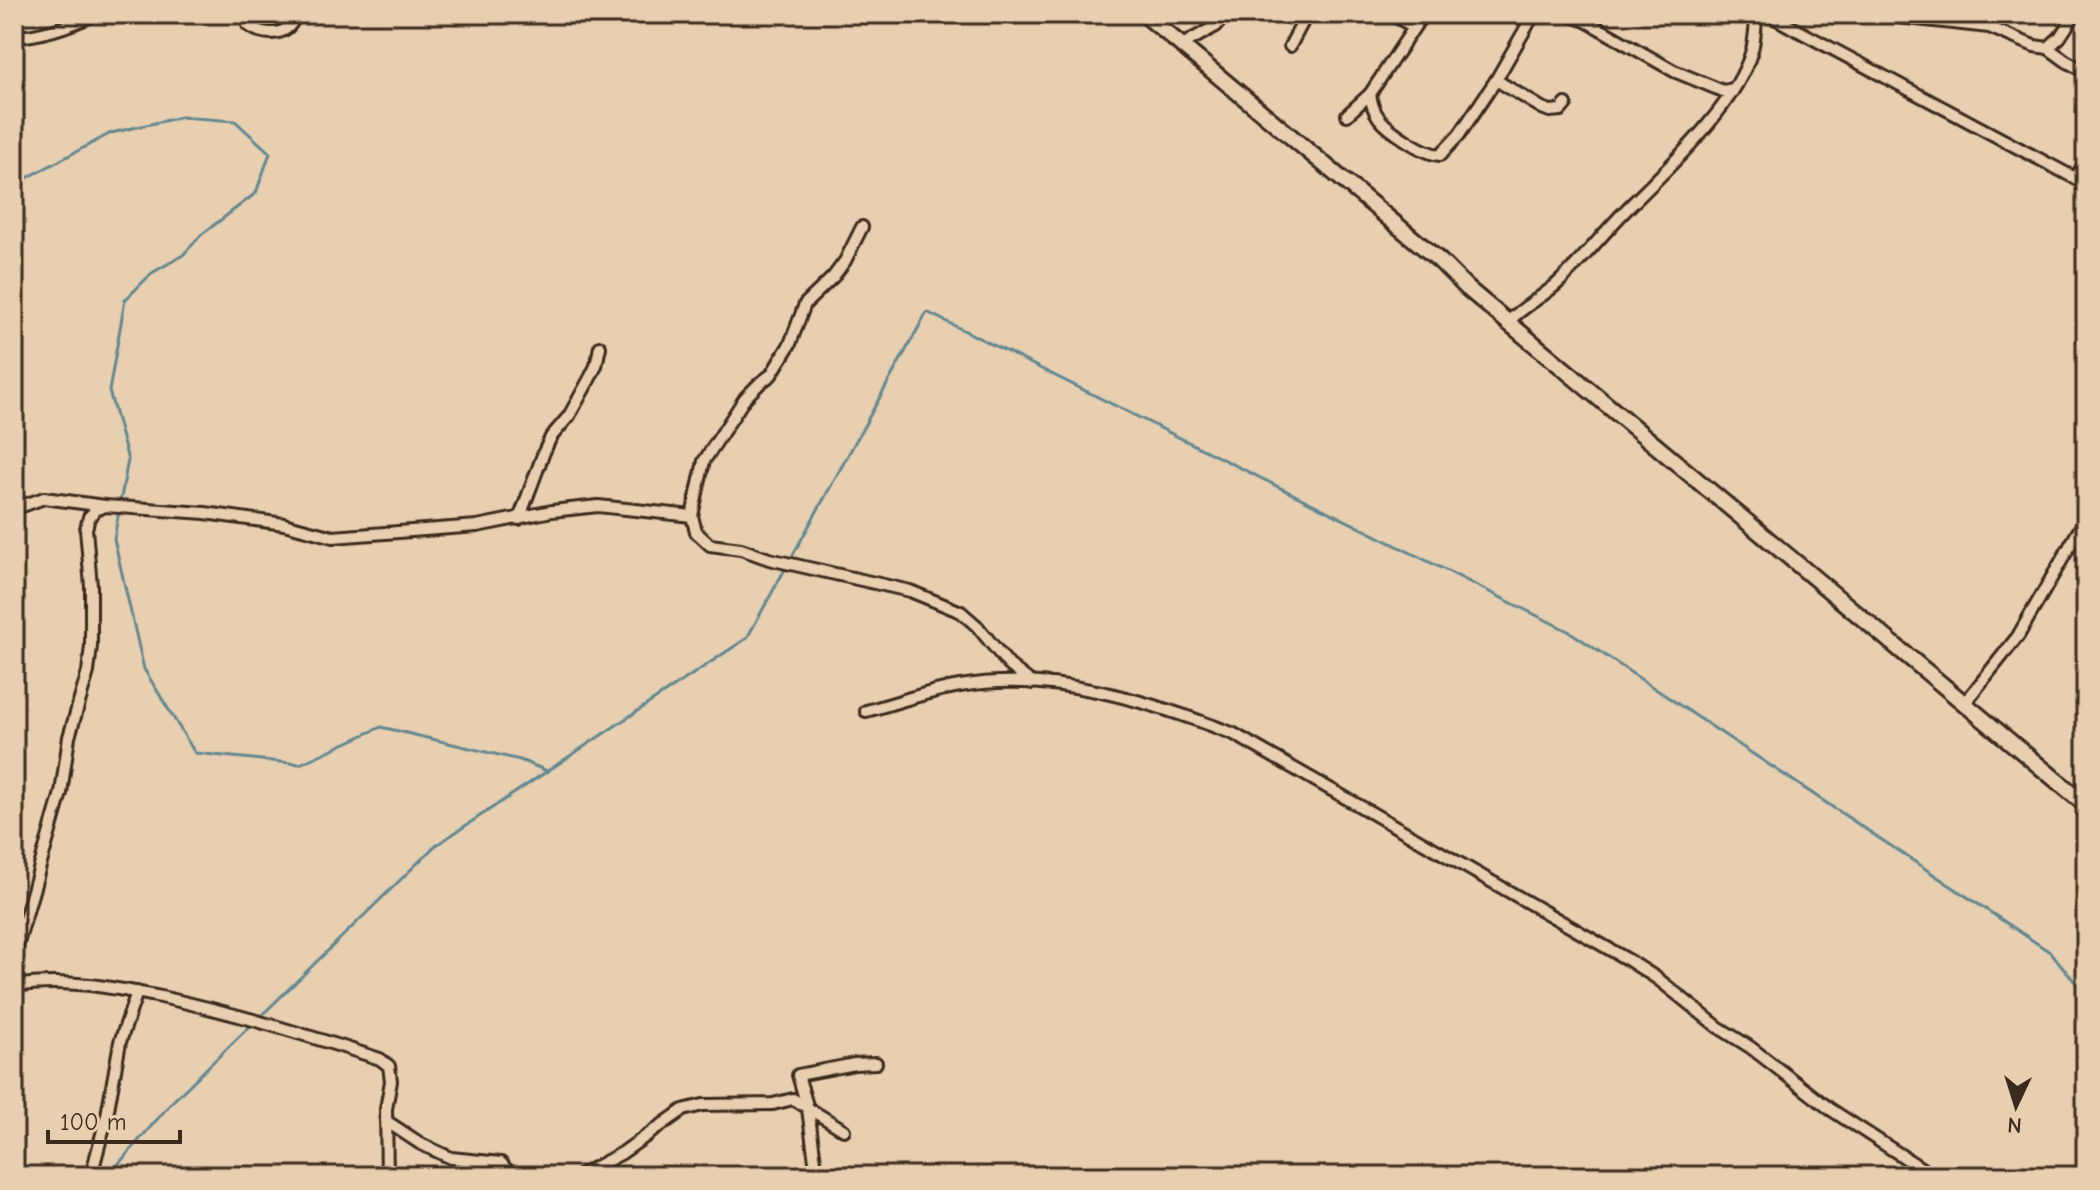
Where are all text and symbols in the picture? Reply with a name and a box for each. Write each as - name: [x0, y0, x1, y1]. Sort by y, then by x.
- north arrow: [1976, 1066, 2056, 1146]
- scale bar: [48, 1094, 180, 1144]
- text: 100 m: [60, 1108, 127, 1136]
- text: N: [2007, 1111, 2023, 1138]

